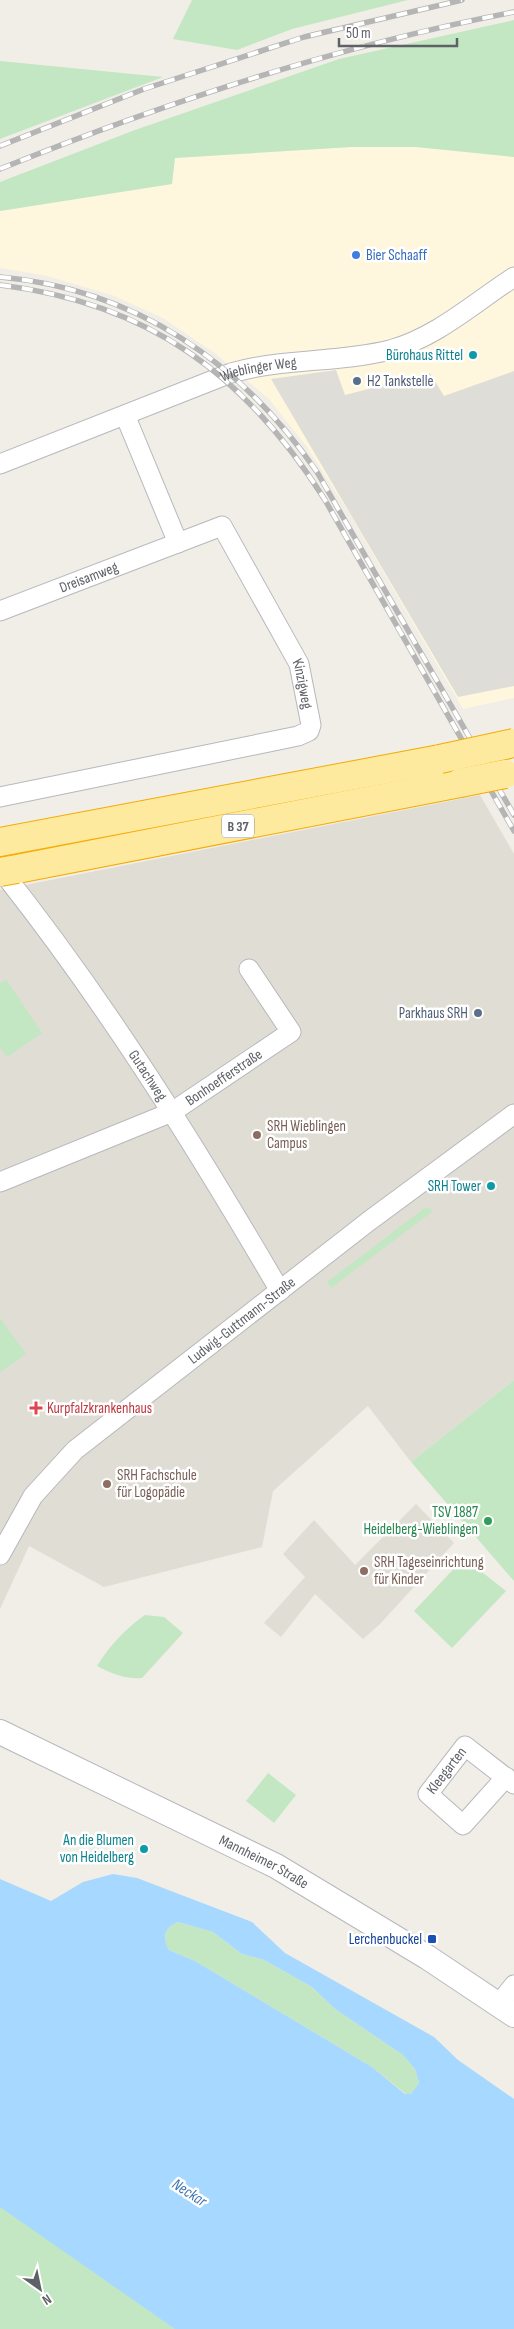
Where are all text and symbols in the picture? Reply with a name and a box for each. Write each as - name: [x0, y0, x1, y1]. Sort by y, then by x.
- scale bar: [339, 15, 456, 47]
- text: 50 m: [346, 24, 371, 43]
- place label: Bier Schaaff: [366, 246, 428, 265]
- marker: Bier Schaaff: [350, 249, 362, 261]
- place label: Bürohaus Rittel: [386, 346, 463, 365]
- marker: Bürohaus Rittel: [467, 349, 479, 361]
- street label: Wieblinger Weg: [217, 353, 297, 386]
- place label: H2 Tankstelle: [367, 372, 433, 391]
- marker: H2 Tankstelle: [351, 375, 363, 387]
- street label: Dreisamweg: [57, 557, 121, 597]
- street label: Kinzigweg: [288, 655, 317, 710]
- road number: B 37: [222, 814, 254, 838]
- place label: Parkhaus SRH: [399, 1004, 468, 1023]
- marker: Parkhaus SRH: [472, 1007, 484, 1019]
- street label: Bonhoefferstraße: [182, 1045, 266, 1110]
- street label: Gutachweg: [124, 1046, 171, 1104]
- place label: SRH Wieblingen Campus: [267, 1117, 346, 1153]
- marker: SRH Wieblingen Campus: [251, 1129, 263, 1141]
- place label: SRH Tower: [428, 1177, 482, 1196]
- marker: SRH Tower: [485, 1180, 497, 1192]
- street label: Ludwig-Guttmann-Straße: [184, 1273, 299, 1368]
- place label: Kurpfalzkrankenhaus: [47, 1399, 152, 1418]
- marker: Kurpfalzkrankenhaus: [29, 1401, 43, 1415]
- place label: SRH Fachschule für Logopädie: [117, 1466, 197, 1502]
- marker: SRH Fachschule für Logopädie: [101, 1478, 113, 1490]
- place label: TSV 1887 Heidelberg-Wieblingen: [363, 1503, 478, 1539]
- marker: TSV 1887 Heidelberg-Wieblingen: [482, 1515, 494, 1527]
- place label: SRH Tageseinrichtung für Kinder: [374, 1553, 484, 1589]
- marker: SRH Tageseinrichtung für Kinder: [358, 1565, 370, 1577]
- street label: Kleegarten: [422, 1743, 470, 1798]
- street label: Mannheimer Straße: [216, 1830, 312, 1893]
- place label: An die Blumen von Heidelberg: [60, 1831, 134, 1867]
- marker: An die Blumen von Heidelberg: [138, 1843, 150, 1855]
- place label: Lerchenbuckel: [349, 1930, 422, 1949]
- marker: Lerchenbuckel: [426, 1933, 438, 1945]
- water label: Neckar: [168, 2175, 210, 2211]
- north arrow: [15, 2264, 65, 2314]
- text: N: [39, 2290, 55, 2309]

